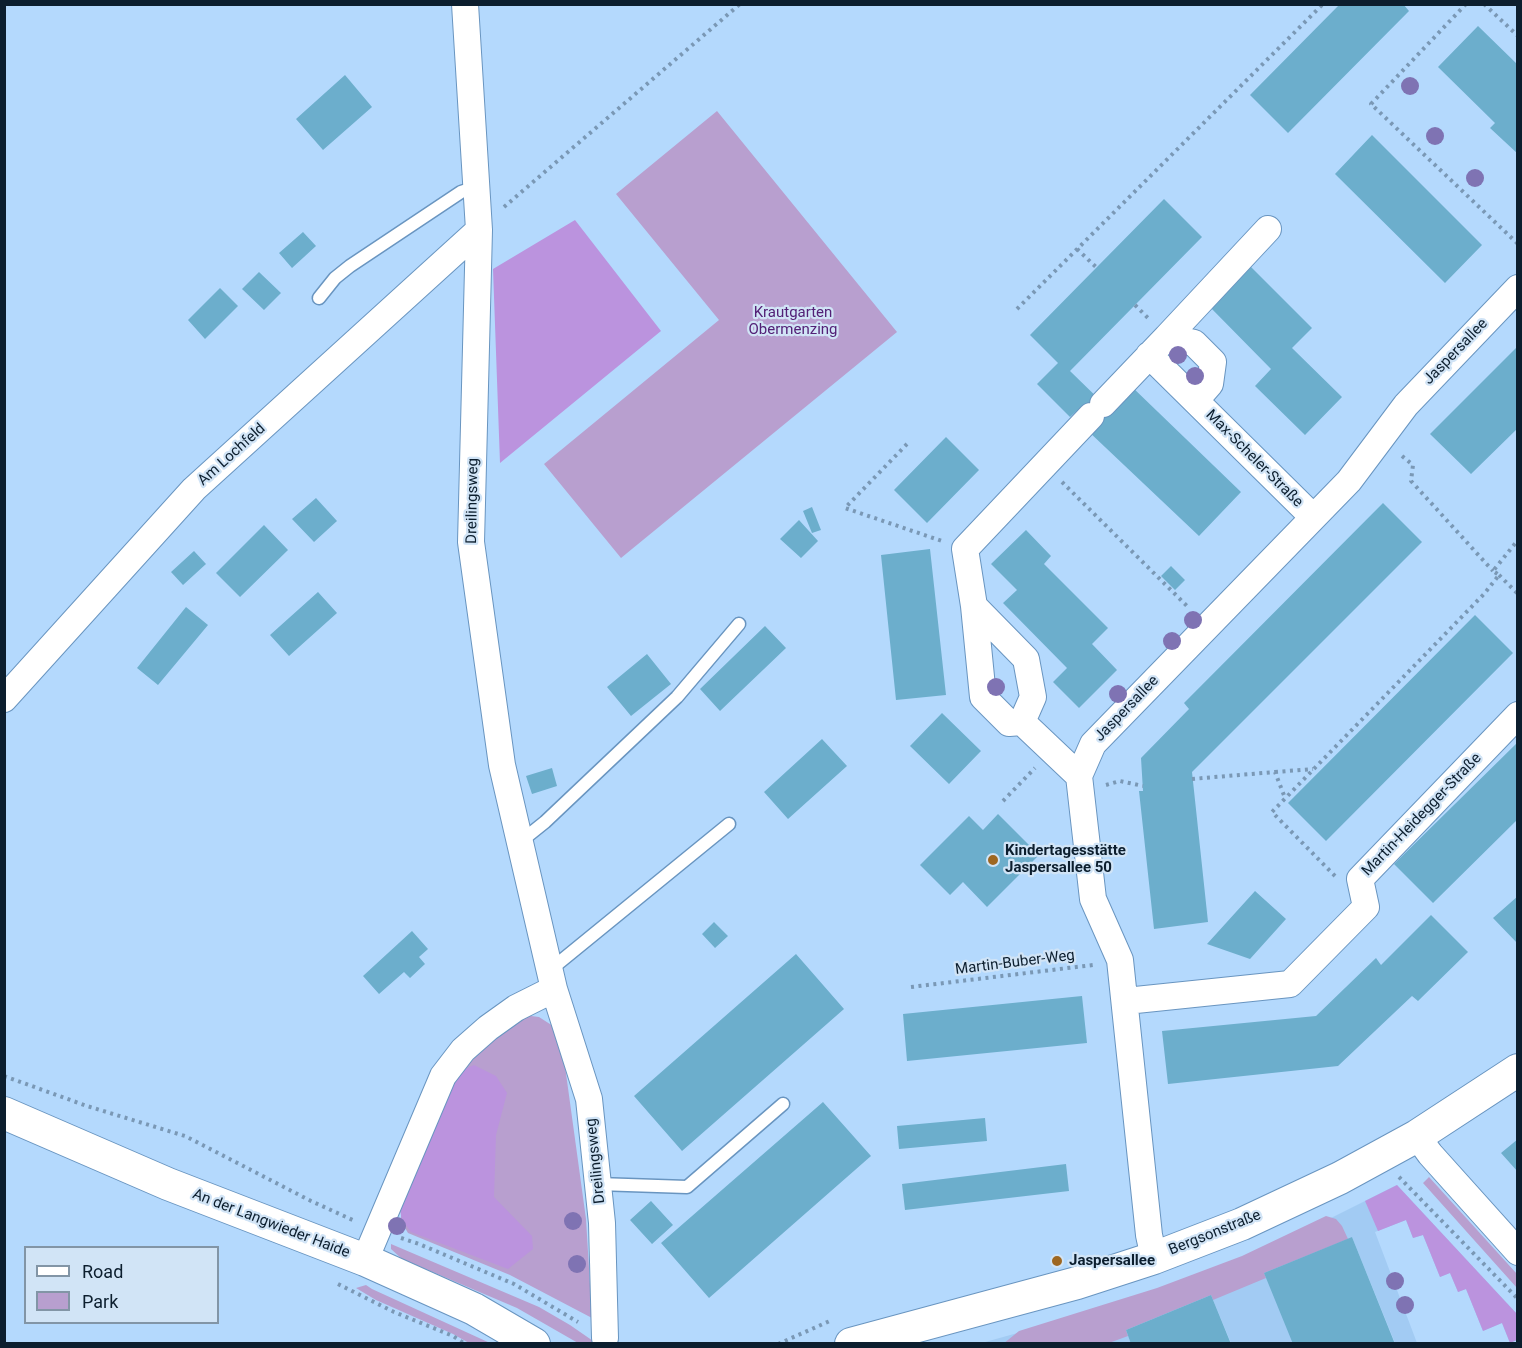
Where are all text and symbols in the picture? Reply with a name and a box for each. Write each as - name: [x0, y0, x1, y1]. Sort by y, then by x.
- park label: Krautgarten Obermenzing: [749, 304, 837, 339]
- street label: Jaspersallee: [1420, 315, 1492, 389]
- street label: Max-Scheler-Straße: [1202, 407, 1306, 511]
- street label: Am Lochfeld: [195, 420, 269, 490]
- street label: Dreilingsweg: [463, 458, 483, 544]
- street label: Jaspersallee: [1091, 672, 1163, 746]
- street label: Martin-Heidegger-Straße: [1359, 750, 1485, 880]
- place label: Kindertagesstätte Jaspersallee 50: [1005, 842, 1126, 877]
- marker: Kindertagesstätte Jaspersallee 50: [986, 853, 1000, 867]
- street label: Martin-Buber-Weg: [954, 947, 1076, 979]
- street label: Dreilingsweg: [583, 1117, 609, 1205]
- street label: An der Langwieder Haide: [190, 1186, 352, 1262]
- street label: Bergsonstraße: [1166, 1206, 1264, 1260]
- legend: [24, 1246, 219, 1324]
- place label: Jaspersallee: [1069, 1252, 1155, 1270]
- marker: Jaspersallee: [1050, 1254, 1064, 1268]
- text: Road: [82, 1261, 123, 1282]
- text: Park: [82, 1291, 118, 1312]

